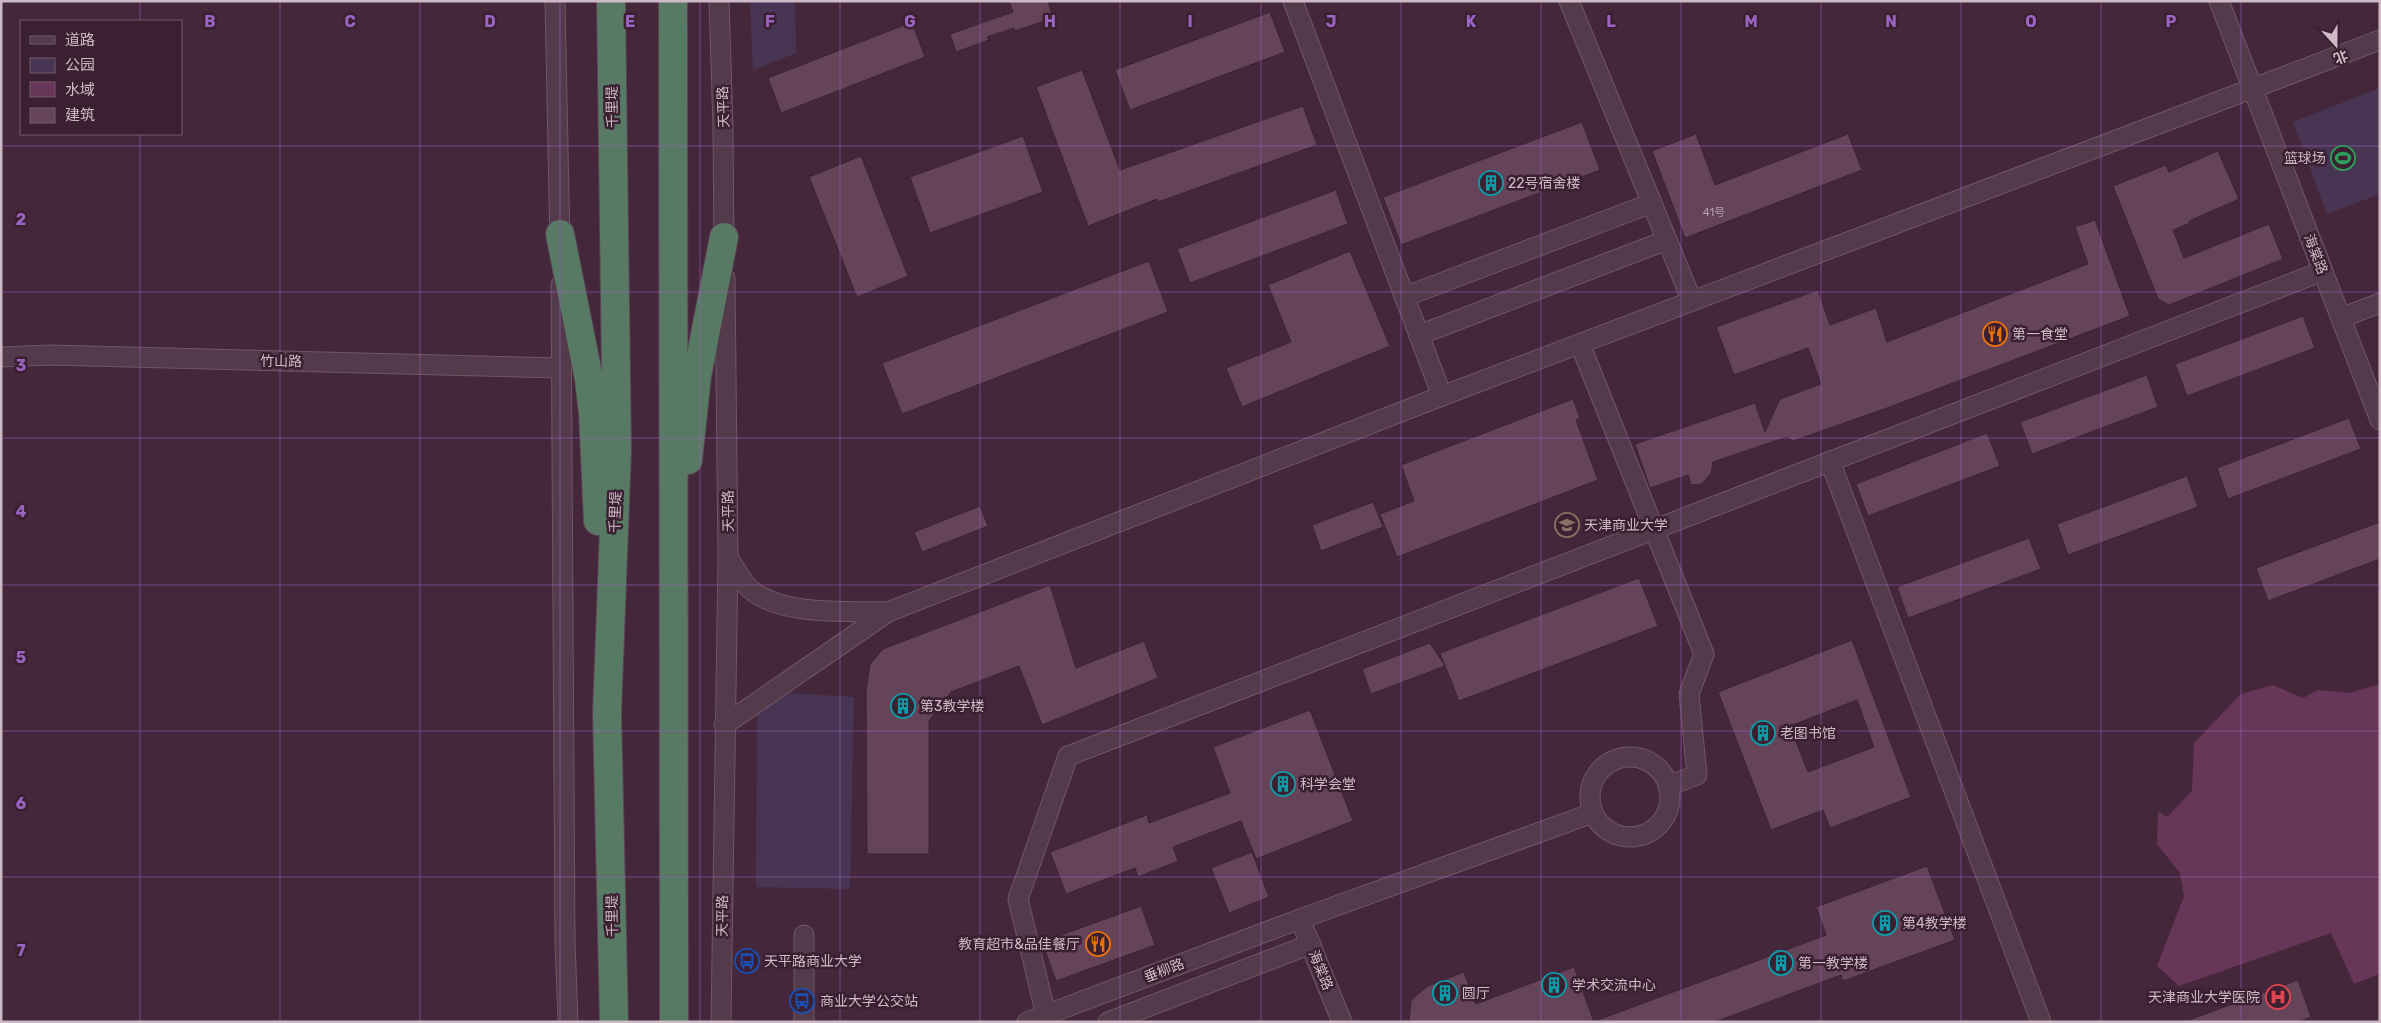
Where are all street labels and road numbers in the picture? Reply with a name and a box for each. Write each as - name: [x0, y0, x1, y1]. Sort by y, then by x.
- street label: 千里堤: [604, 86, 621, 128]
- street label: 天平路: [714, 86, 733, 128]
- street label: 海棠路: [2300, 232, 2331, 277]
- street label: 竹山路: [260, 353, 302, 370]
- street label: 天平路: [720, 490, 737, 532]
- street label: 千里堤: [606, 491, 625, 533]
- street label: 千里堤: [604, 895, 621, 937]
- street label: 天平路: [714, 895, 731, 937]
- street label: 海棠路: [1305, 948, 1336, 993]
- street label: 垂柳路: [1142, 955, 1187, 986]

